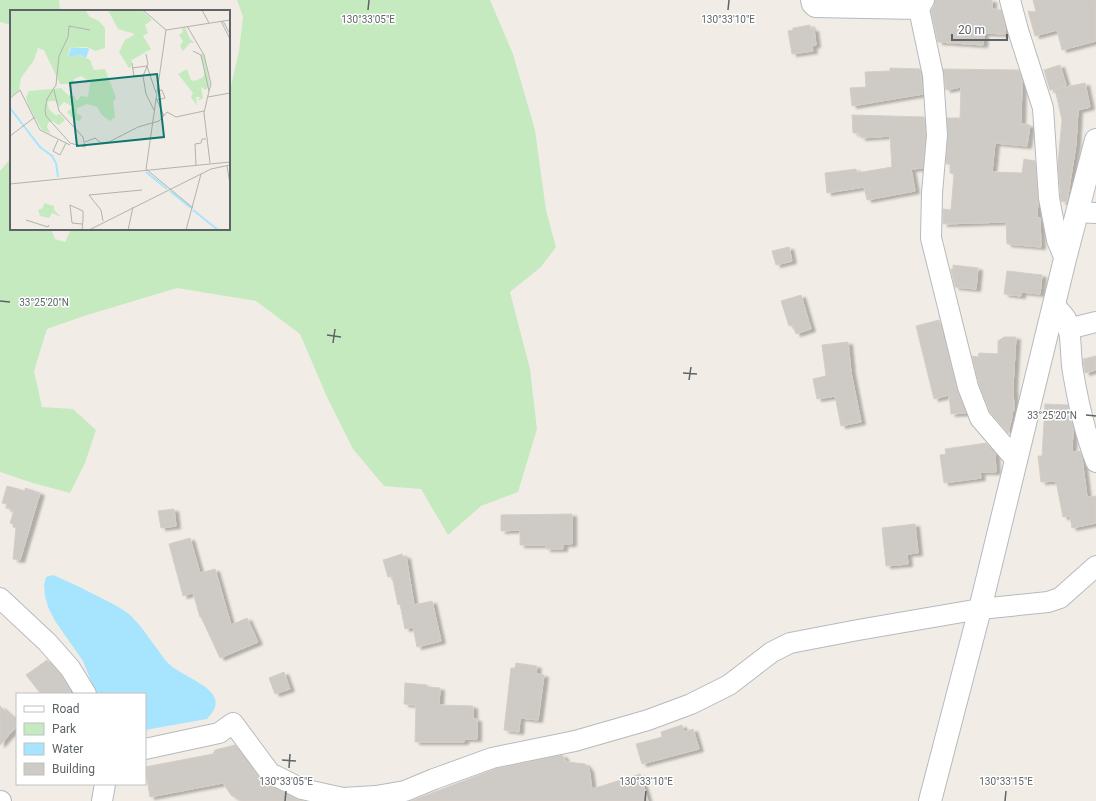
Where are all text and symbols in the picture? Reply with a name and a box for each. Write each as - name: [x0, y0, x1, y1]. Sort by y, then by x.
- inset map: [10, 10, 230, 230]
- text: 130°33'05"E: [341, 14, 395, 25]
- text: 130°33'10"E: [701, 14, 755, 25]
- scale bar: [952, 16, 1007, 42]
- text: 20 m: [958, 23, 985, 37]
- text: 33°25'20"N: [19, 297, 69, 308]
- text: 33°25'20"N: [1027, 410, 1077, 421]
- legend: [16, 693, 146, 785]
- text: Road: [52, 702, 80, 716]
- text: Park: [52, 722, 77, 736]
- text: Water: [52, 742, 83, 756]
- text: Building: [52, 762, 95, 776]
- text: 130°33'05"E: [259, 776, 313, 787]
- text: 130°33'10"E: [619, 776, 673, 787]
- text: 130°33'15"E: [979, 776, 1033, 787]

